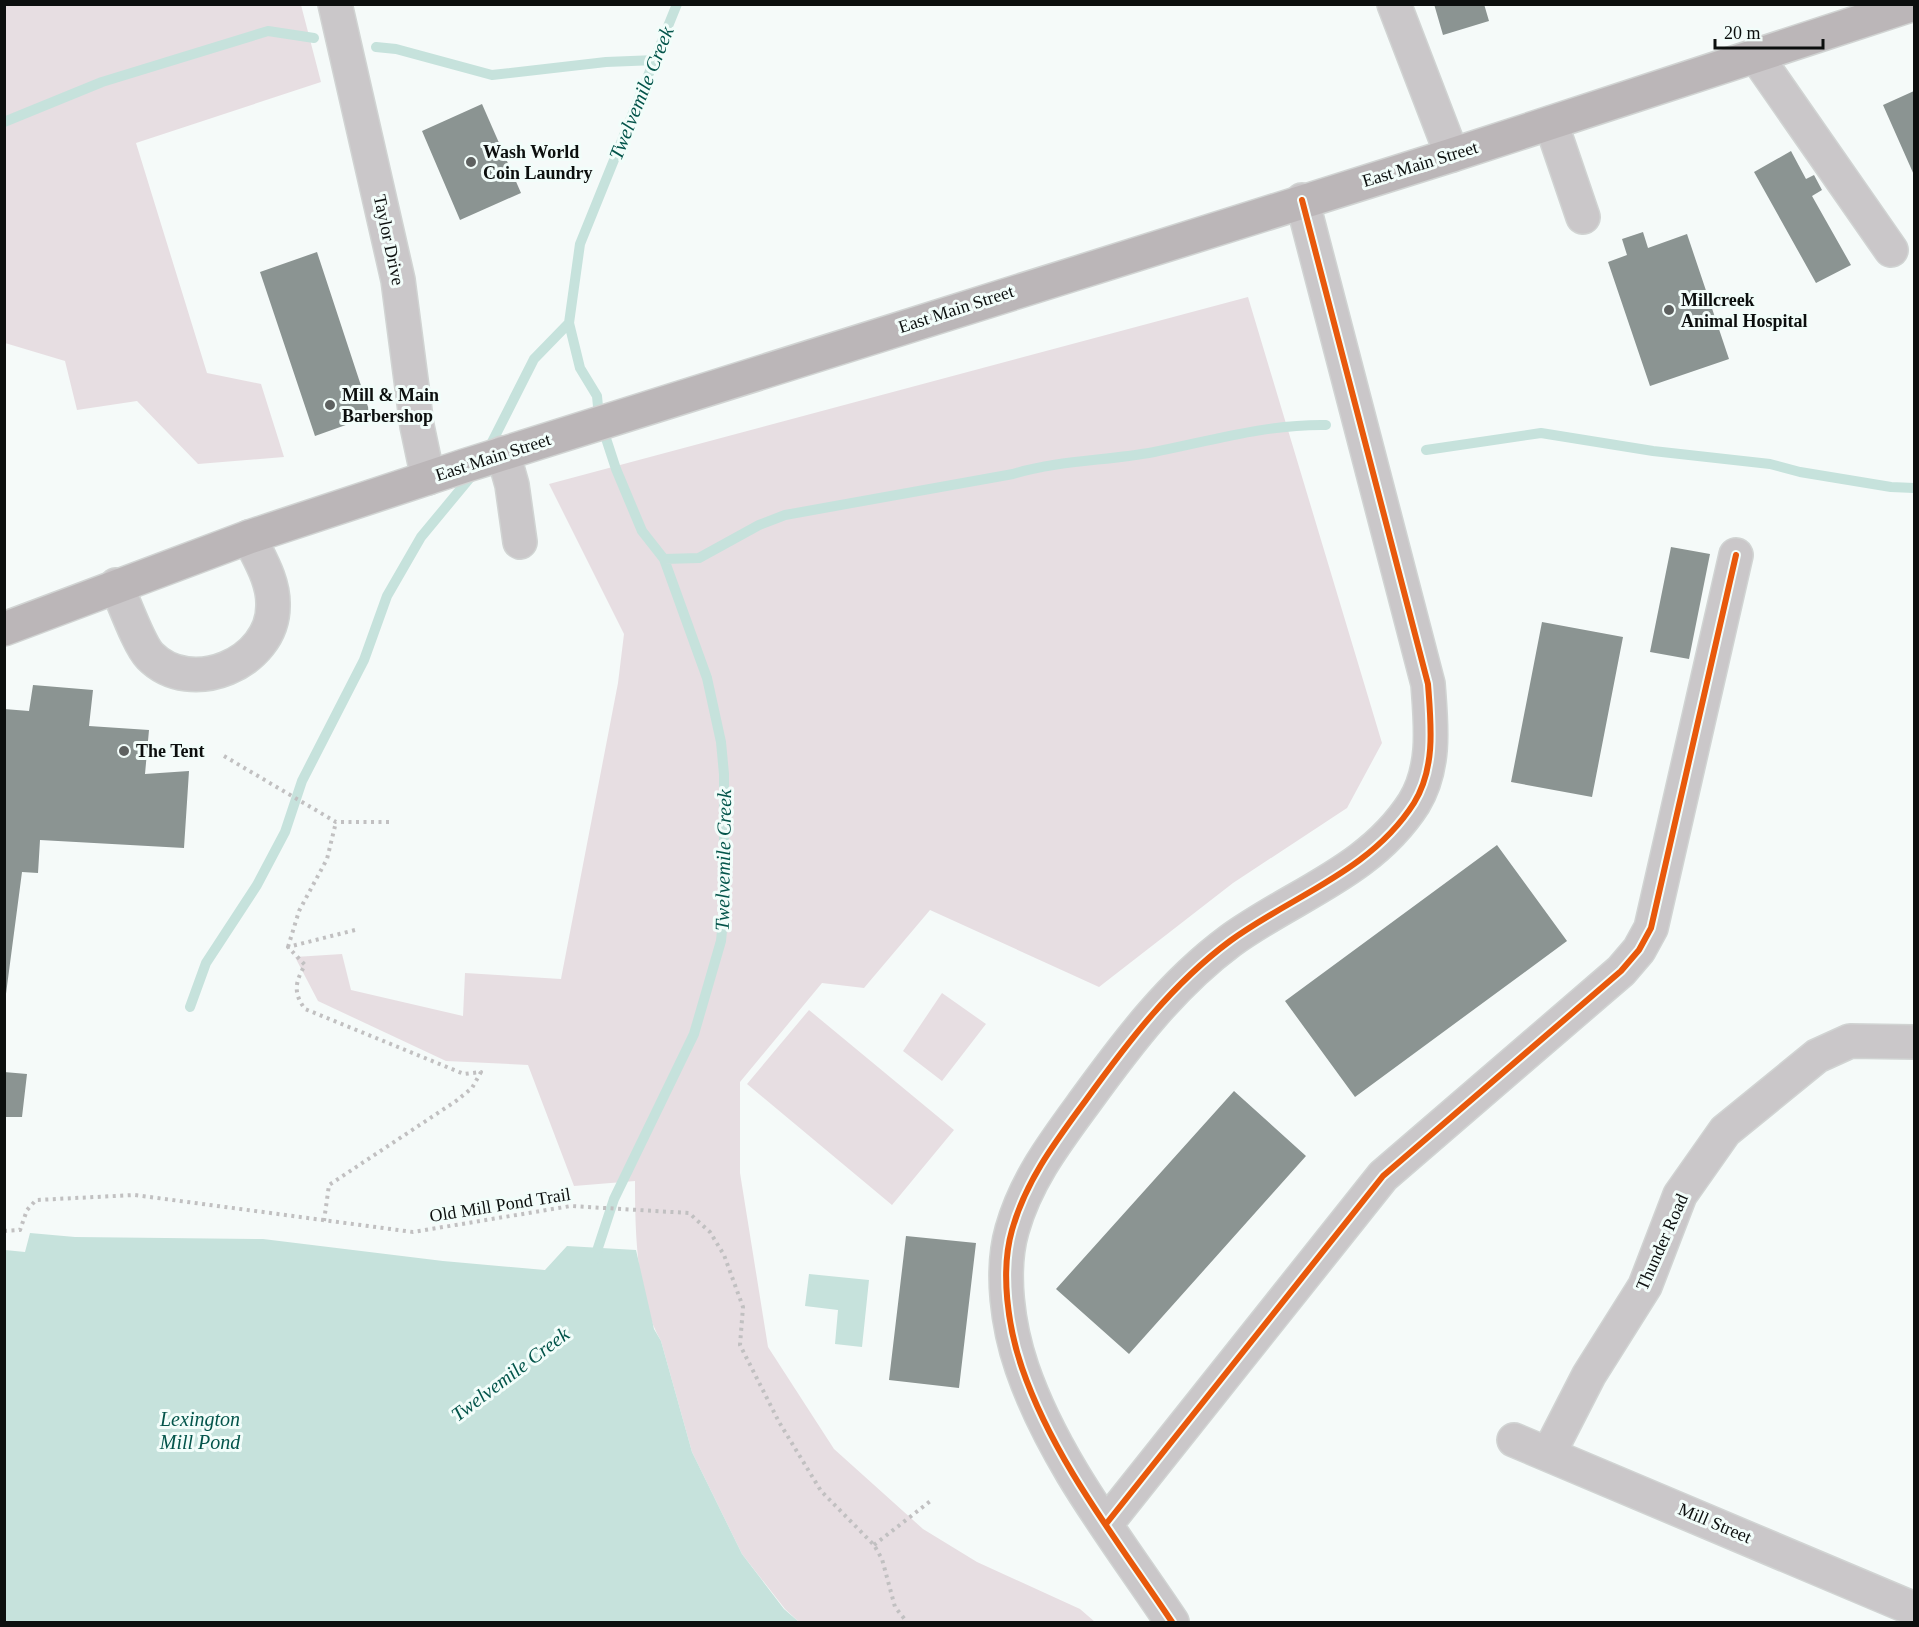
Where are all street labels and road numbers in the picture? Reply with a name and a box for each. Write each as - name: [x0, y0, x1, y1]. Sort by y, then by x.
- street label: East Main Street: [1360, 137, 1480, 191]
- street label: Taylor Drive: [370, 193, 408, 287]
- street label: East Main Street: [896, 281, 1016, 337]
- street label: East Main Street: [433, 429, 553, 485]
- street label: Old Mill Pond Trail: [428, 1184, 572, 1226]
- street label: Thunder Road: [1632, 1191, 1692, 1293]
- street label: Mill Street: [1675, 1499, 1755, 1547]

